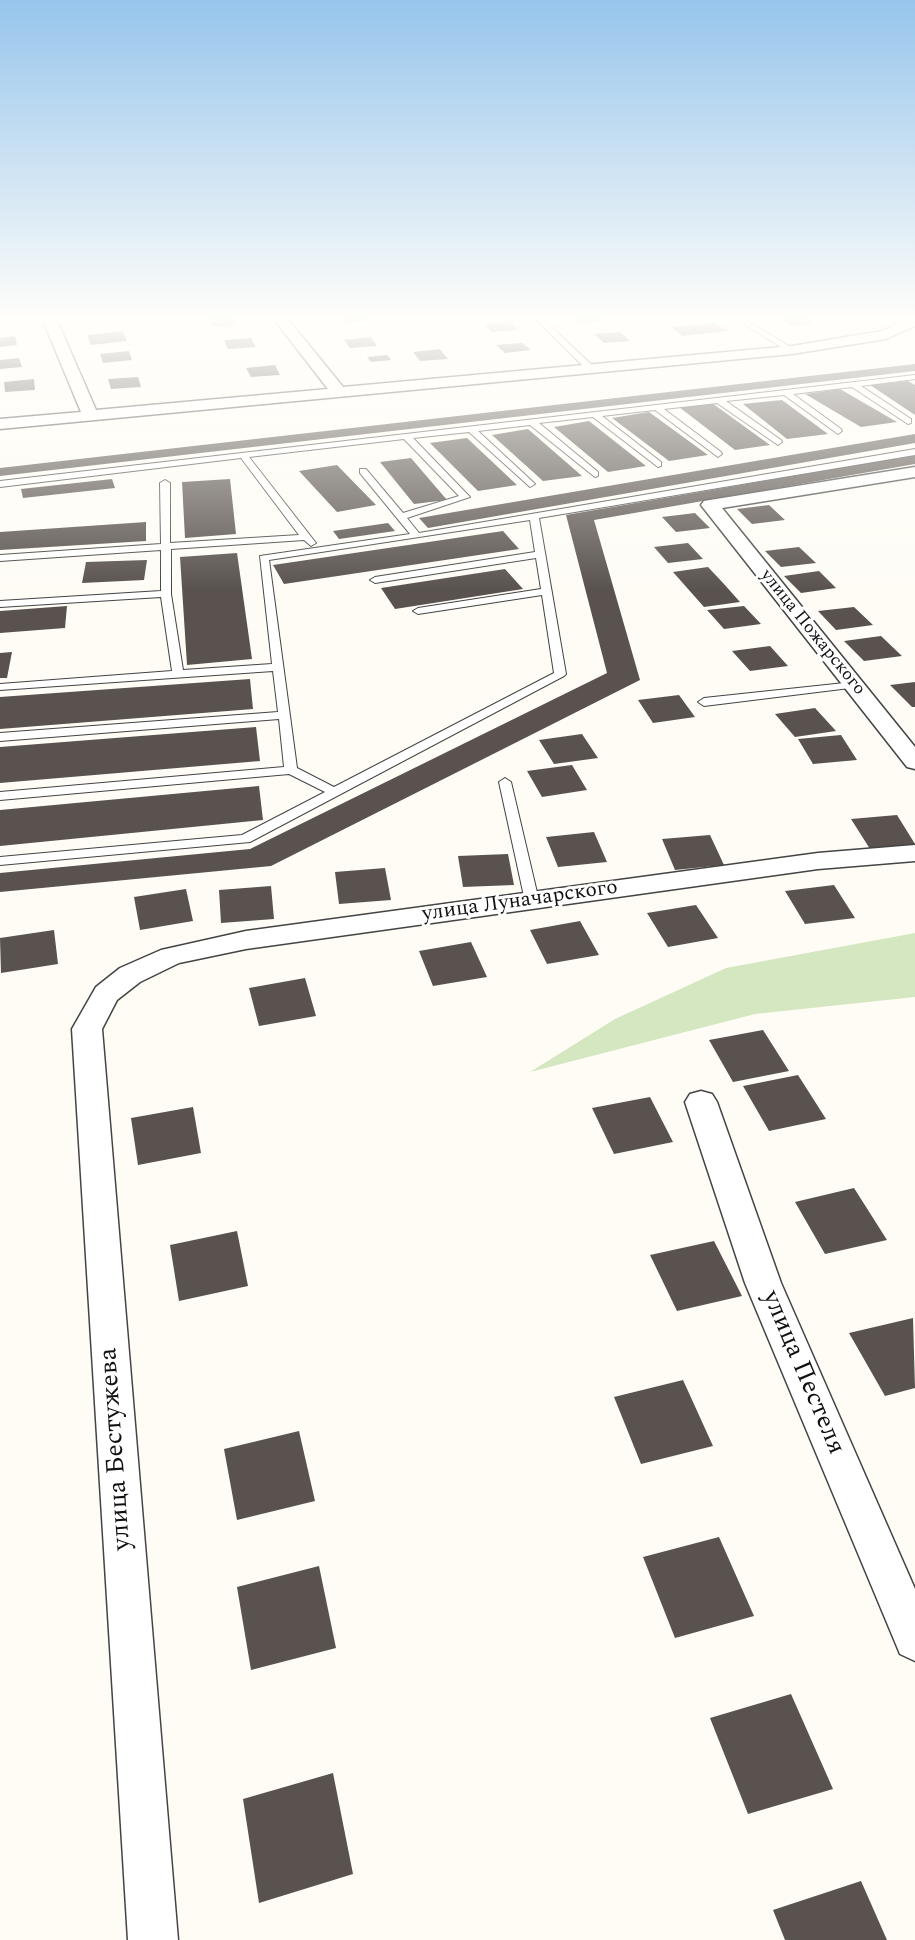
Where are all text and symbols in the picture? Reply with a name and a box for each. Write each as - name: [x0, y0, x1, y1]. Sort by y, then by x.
- street label: улица Пожарского: [755, 566, 869, 700]
- street label: улица Луначарского: [421, 876, 619, 928]
- street label: улица Пестеля: [753, 1286, 851, 1460]
- street label: улица Бестужева: [94, 1347, 140, 1551]

